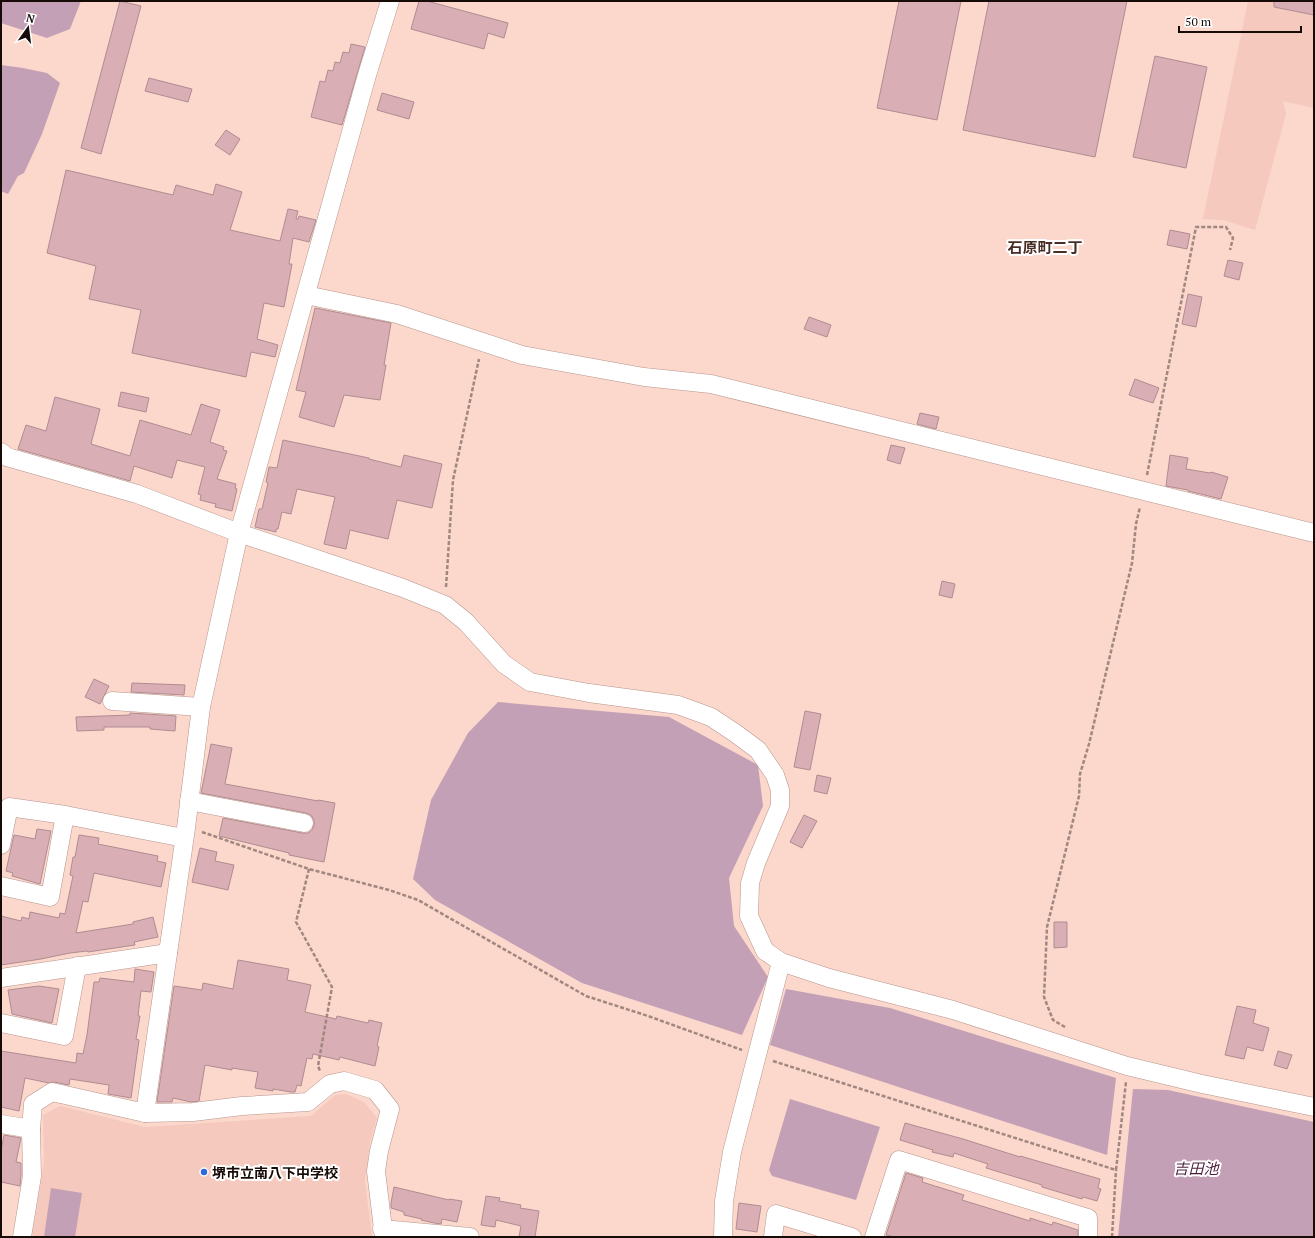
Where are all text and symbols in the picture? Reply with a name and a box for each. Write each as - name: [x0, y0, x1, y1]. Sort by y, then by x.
- north arrow: [8, 8, 48, 48]
- scale bar: [1179, 8, 1301, 34]
- text: N: [25, 10, 37, 26]
- text: 50 m: [1185, 14, 1212, 29]
- district label: 石原町二丁: [1007, 237, 1083, 257]
- water label: 吉田池: [1173, 1158, 1220, 1178]
- place label: 堺市立南八下中学校: [212, 1163, 338, 1182]
- marker: 堺市立南八下中学校: [199, 1167, 209, 1177]

